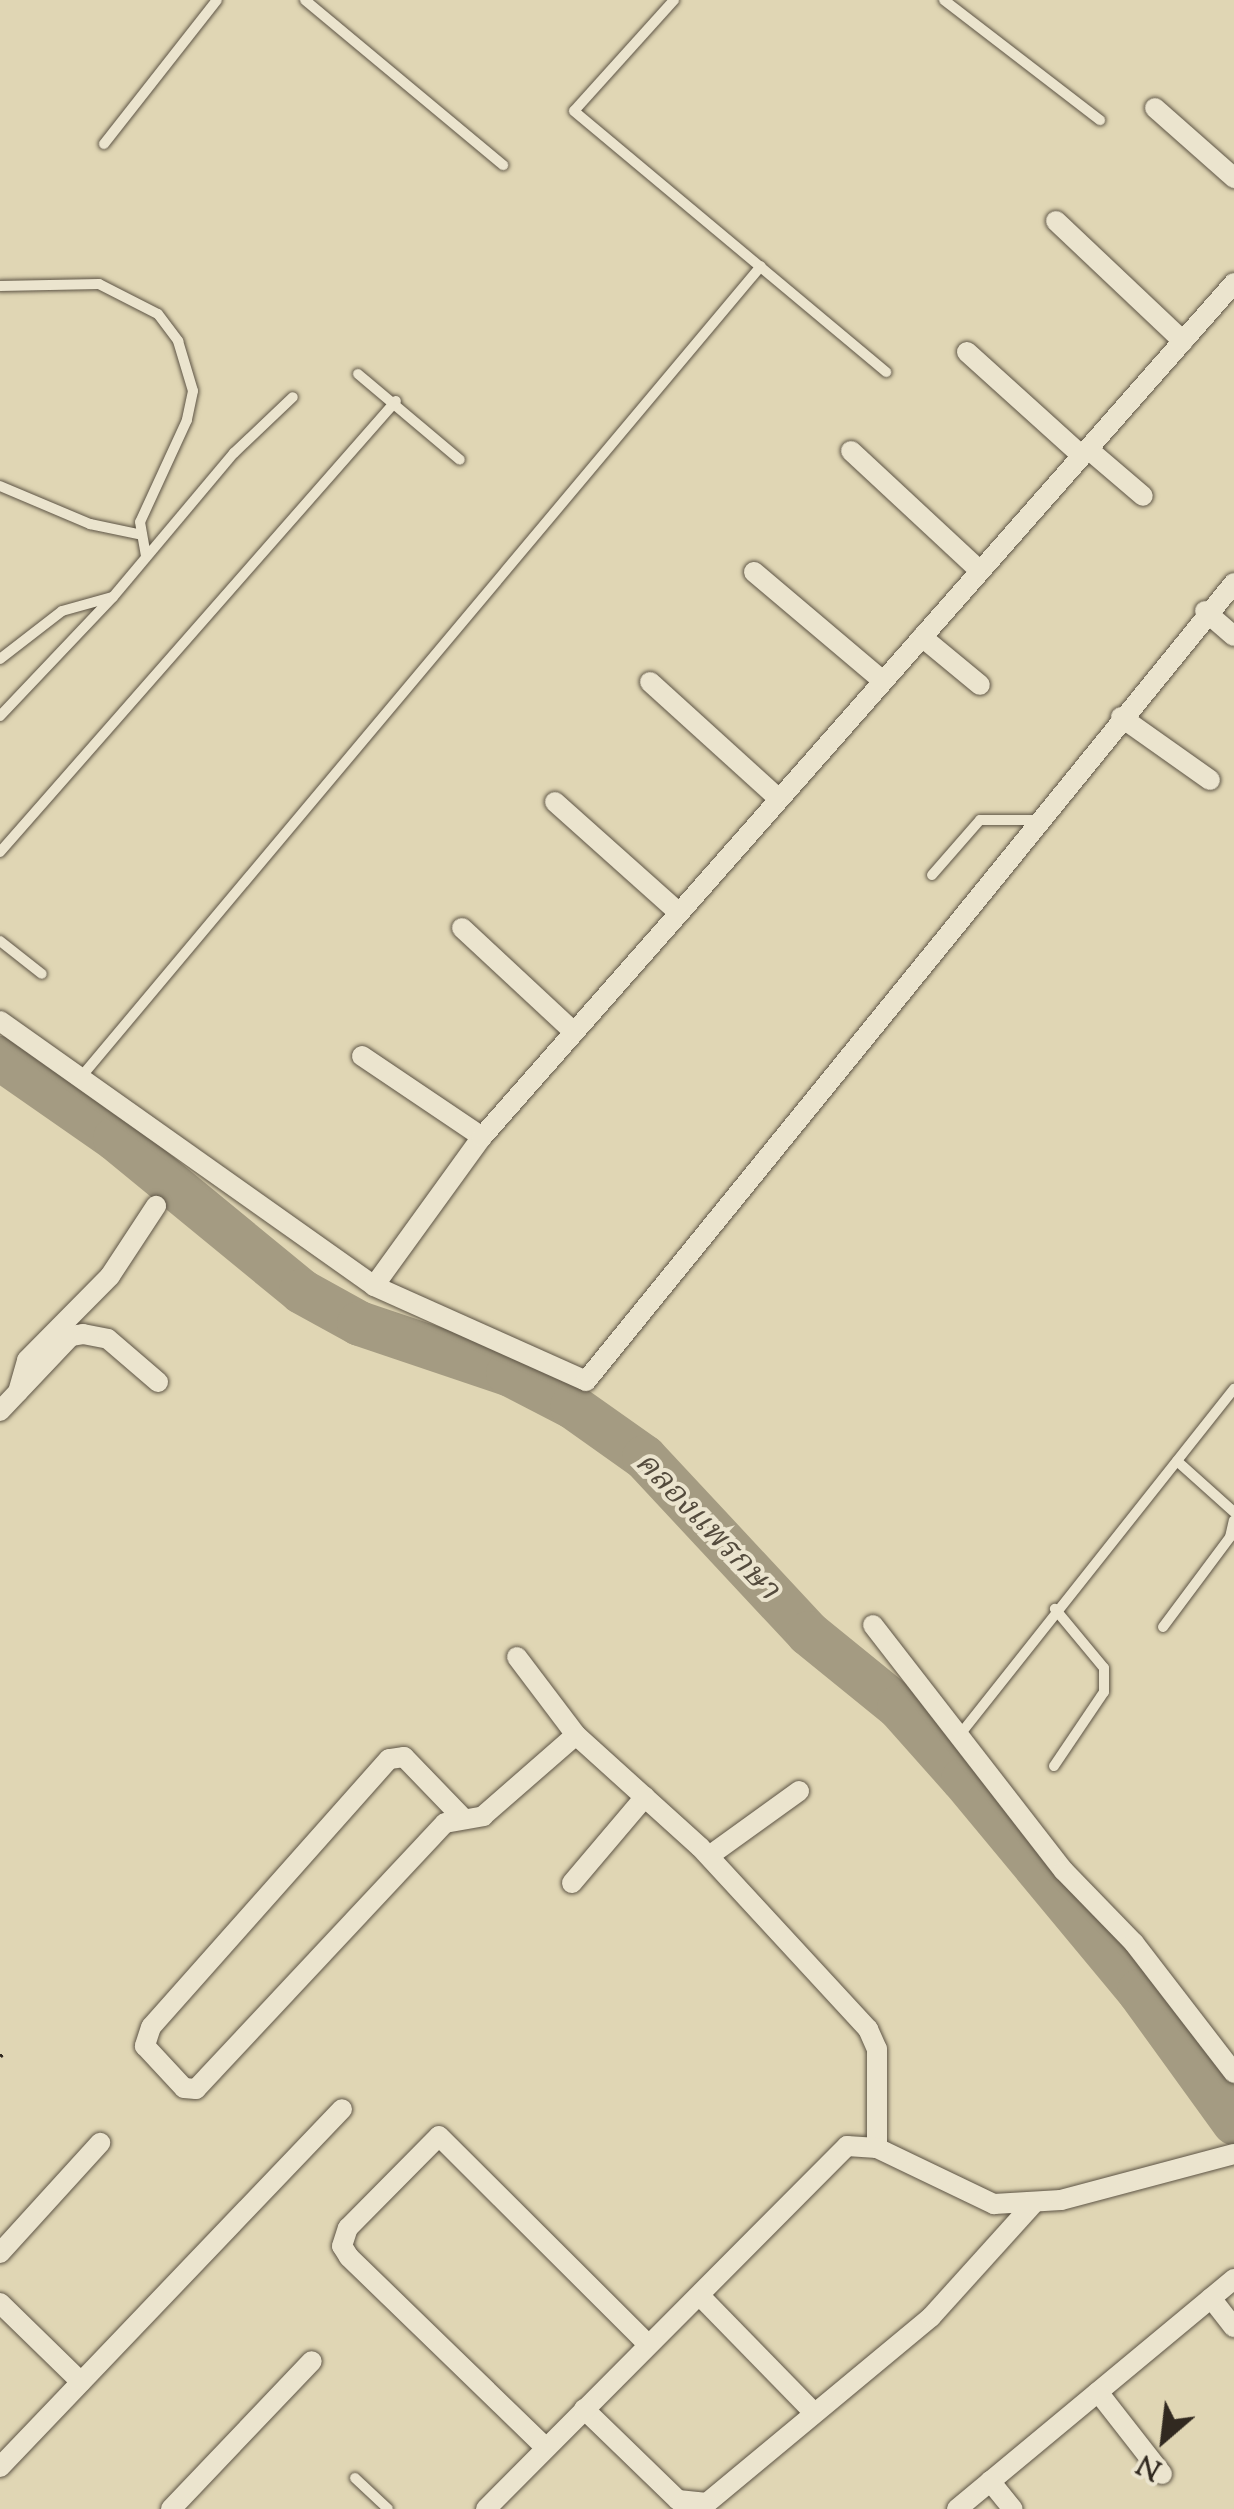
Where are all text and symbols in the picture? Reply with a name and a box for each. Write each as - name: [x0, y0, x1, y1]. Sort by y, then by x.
- water label: คลองแพรกษา: [626, 1445, 786, 1609]
- north arrow: [1114, 2389, 1214, 2489]
- text: N: [1131, 2443, 1169, 2488]

